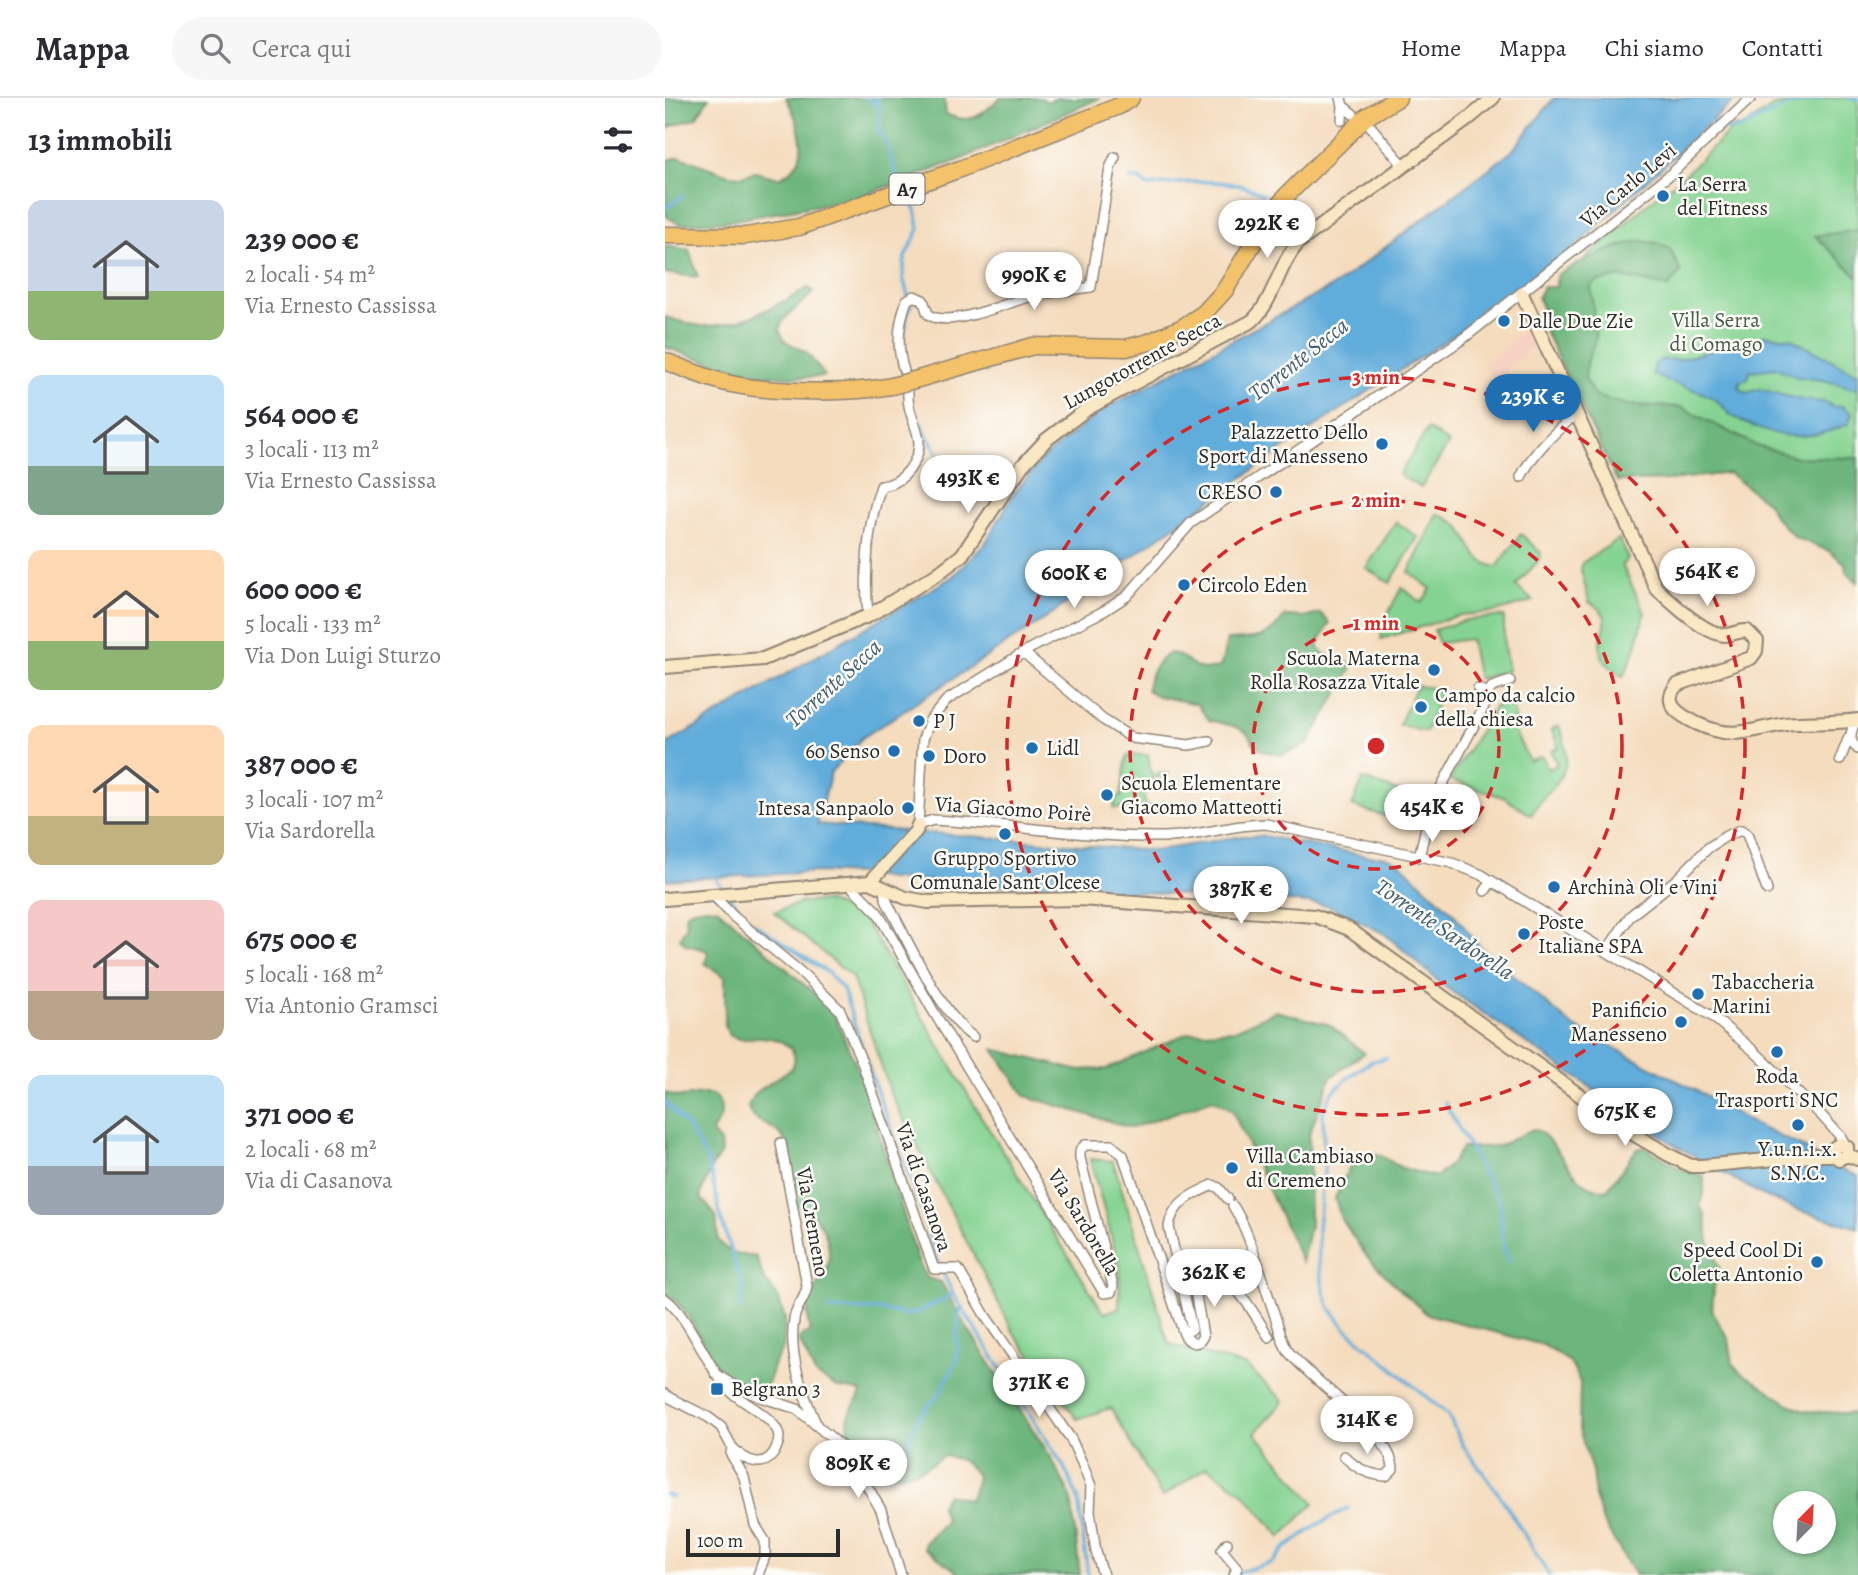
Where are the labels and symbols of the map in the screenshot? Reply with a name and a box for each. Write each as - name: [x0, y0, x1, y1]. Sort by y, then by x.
- street label: Via Carlo Levi: [1573, 136, 1682, 234]
- place label: La Serra del Fitness: [1677, 170, 1768, 222]
- road number: A7: [889, 174, 925, 204]
- marker: La Serra del Fitness: [1655, 188, 1671, 204]
- pin: 292K €: [1210, 200, 1324, 260]
- pin: 990K €: [977, 252, 1091, 312]
- street label: Lungotorrente Secca: [1058, 306, 1226, 416]
- park label: Villa Serra di Comago: [1670, 306, 1762, 358]
- place label: Dalle Due Zie: [1518, 307, 1633, 335]
- water label: Torrente Secca: [1242, 310, 1355, 408]
- marker: Dalle Due Zie: [1496, 313, 1512, 329]
- text: 3 min: [1352, 363, 1400, 391]
- pin: 239K €: [1476, 374, 1590, 434]
- place label: Palazzetto Dello Sport di Manesseno: [1198, 418, 1368, 470]
- marker: Palazzetto Dello Sport di Manesseno: [1374, 436, 1390, 452]
- pin: 493K €: [911, 456, 1025, 515]
- place label: CRESO: [1198, 478, 1262, 506]
- marker: CRESO: [1268, 484, 1284, 500]
- text: 2 min: [1351, 486, 1401, 514]
- pin: 564K €: [1650, 548, 1764, 608]
- pin: 600K €: [1017, 550, 1131, 610]
- place label: Circolo Eden: [1198, 571, 1307, 599]
- marker: Circolo Eden: [1176, 577, 1192, 593]
- text: 1 min: [1353, 609, 1400, 637]
- water label: Torrente Secca: [779, 632, 888, 735]
- place label: Scuola Materna Rolla Rosazza Vitale: [1250, 644, 1420, 696]
- marker: Scuola Materna Rolla Rosazza Vitale: [1426, 662, 1442, 678]
- place label: Campo da calcio della chiesa: [1435, 681, 1575, 733]
- marker: Campo da calcio della chiesa: [1413, 699, 1429, 715]
- place label: P J: [933, 707, 956, 735]
- marker: P J: [911, 713, 927, 729]
- place label: Lidl: [1046, 734, 1079, 762]
- centre of rings: [1364, 734, 1388, 758]
- place label: 6o Senso: [805, 737, 880, 765]
- marker: Lidl: [1024, 740, 1040, 756]
- place label: Doro: [943, 742, 987, 770]
- marker: 6o Senso: [886, 743, 902, 759]
- marker: Doro: [921, 748, 937, 764]
- place label: Scuola Elementare Giacomo Matteotti: [1121, 769, 1282, 821]
- pin: 454K €: [1375, 784, 1489, 844]
- marker: Scuola Elementare Giacomo Matteotti: [1099, 787, 1115, 803]
- street label: Via Giacomo Poirè: [933, 790, 1092, 828]
- place label: Intesa Sanpaolo: [757, 794, 894, 822]
- marker: Intesa Sanpaolo: [900, 800, 916, 816]
- marker: Gruppo Sportivo Comunale Sant'Olcese: [997, 826, 1013, 842]
- place label: Gruppo Sportivo Comunale Sant'Olcese: [910, 844, 1100, 896]
- pin: 387K €: [1184, 866, 1298, 926]
- water label: Torrente Sardorella: [1369, 871, 1521, 988]
- place label: Archinà Oli e Vini: [1567, 873, 1718, 901]
- marker: Archinà Oli e Vini: [1546, 879, 1562, 895]
- place label: Poste Italiane SPA: [1538, 908, 1643, 960]
- marker: Poste Italiane SPA: [1516, 926, 1532, 942]
- place label: Tabaccheria Marini: [1712, 968, 1815, 1020]
- marker: Tabaccheria Marini: [1690, 986, 1706, 1002]
- place label: Panificio Manesseno: [1570, 996, 1667, 1048]
- marker: Panificio Manesseno: [1673, 1014, 1689, 1030]
- marker: Roda Trasporti SNC: [1769, 1044, 1785, 1060]
- place label: Roda Trasporti SNC: [1716, 1062, 1838, 1114]
- pin: 675K €: [1568, 1088, 1682, 1148]
- marker: Y.u.n.i.x. S.N.C.: [1790, 1117, 1806, 1133]
- street label: Via di Casanova: [888, 1118, 959, 1255]
- place label: Y.u.n.i.x. S.N.C.: [1757, 1135, 1838, 1187]
- place label: Villa Cambiaso di Cremeno: [1245, 1142, 1374, 1194]
- marker: Villa Cambiaso di Cremeno: [1224, 1160, 1240, 1176]
- street label: Via Sardorella: [1041, 1163, 1127, 1280]
- street label: Via Cremeno: [789, 1164, 836, 1279]
- place label: Speed Cool Di Coletta Antonio: [1669, 1236, 1803, 1288]
- pin: 362K €: [1157, 1250, 1271, 1309]
- marker: Speed Cool Di Coletta Antonio: [1809, 1254, 1825, 1270]
- pin: 371K €: [982, 1360, 1096, 1419]
- place label: Belgrano 3: [731, 1375, 821, 1403]
- marker: Belgrano 3: [709, 1381, 725, 1397]
- pin: 314K €: [1310, 1396, 1424, 1456]
- pin: 809K €: [801, 1440, 915, 1500]
- north arrow: [1773, 1491, 1836, 1554]
- scale bar: [686, 1526, 840, 1558]

